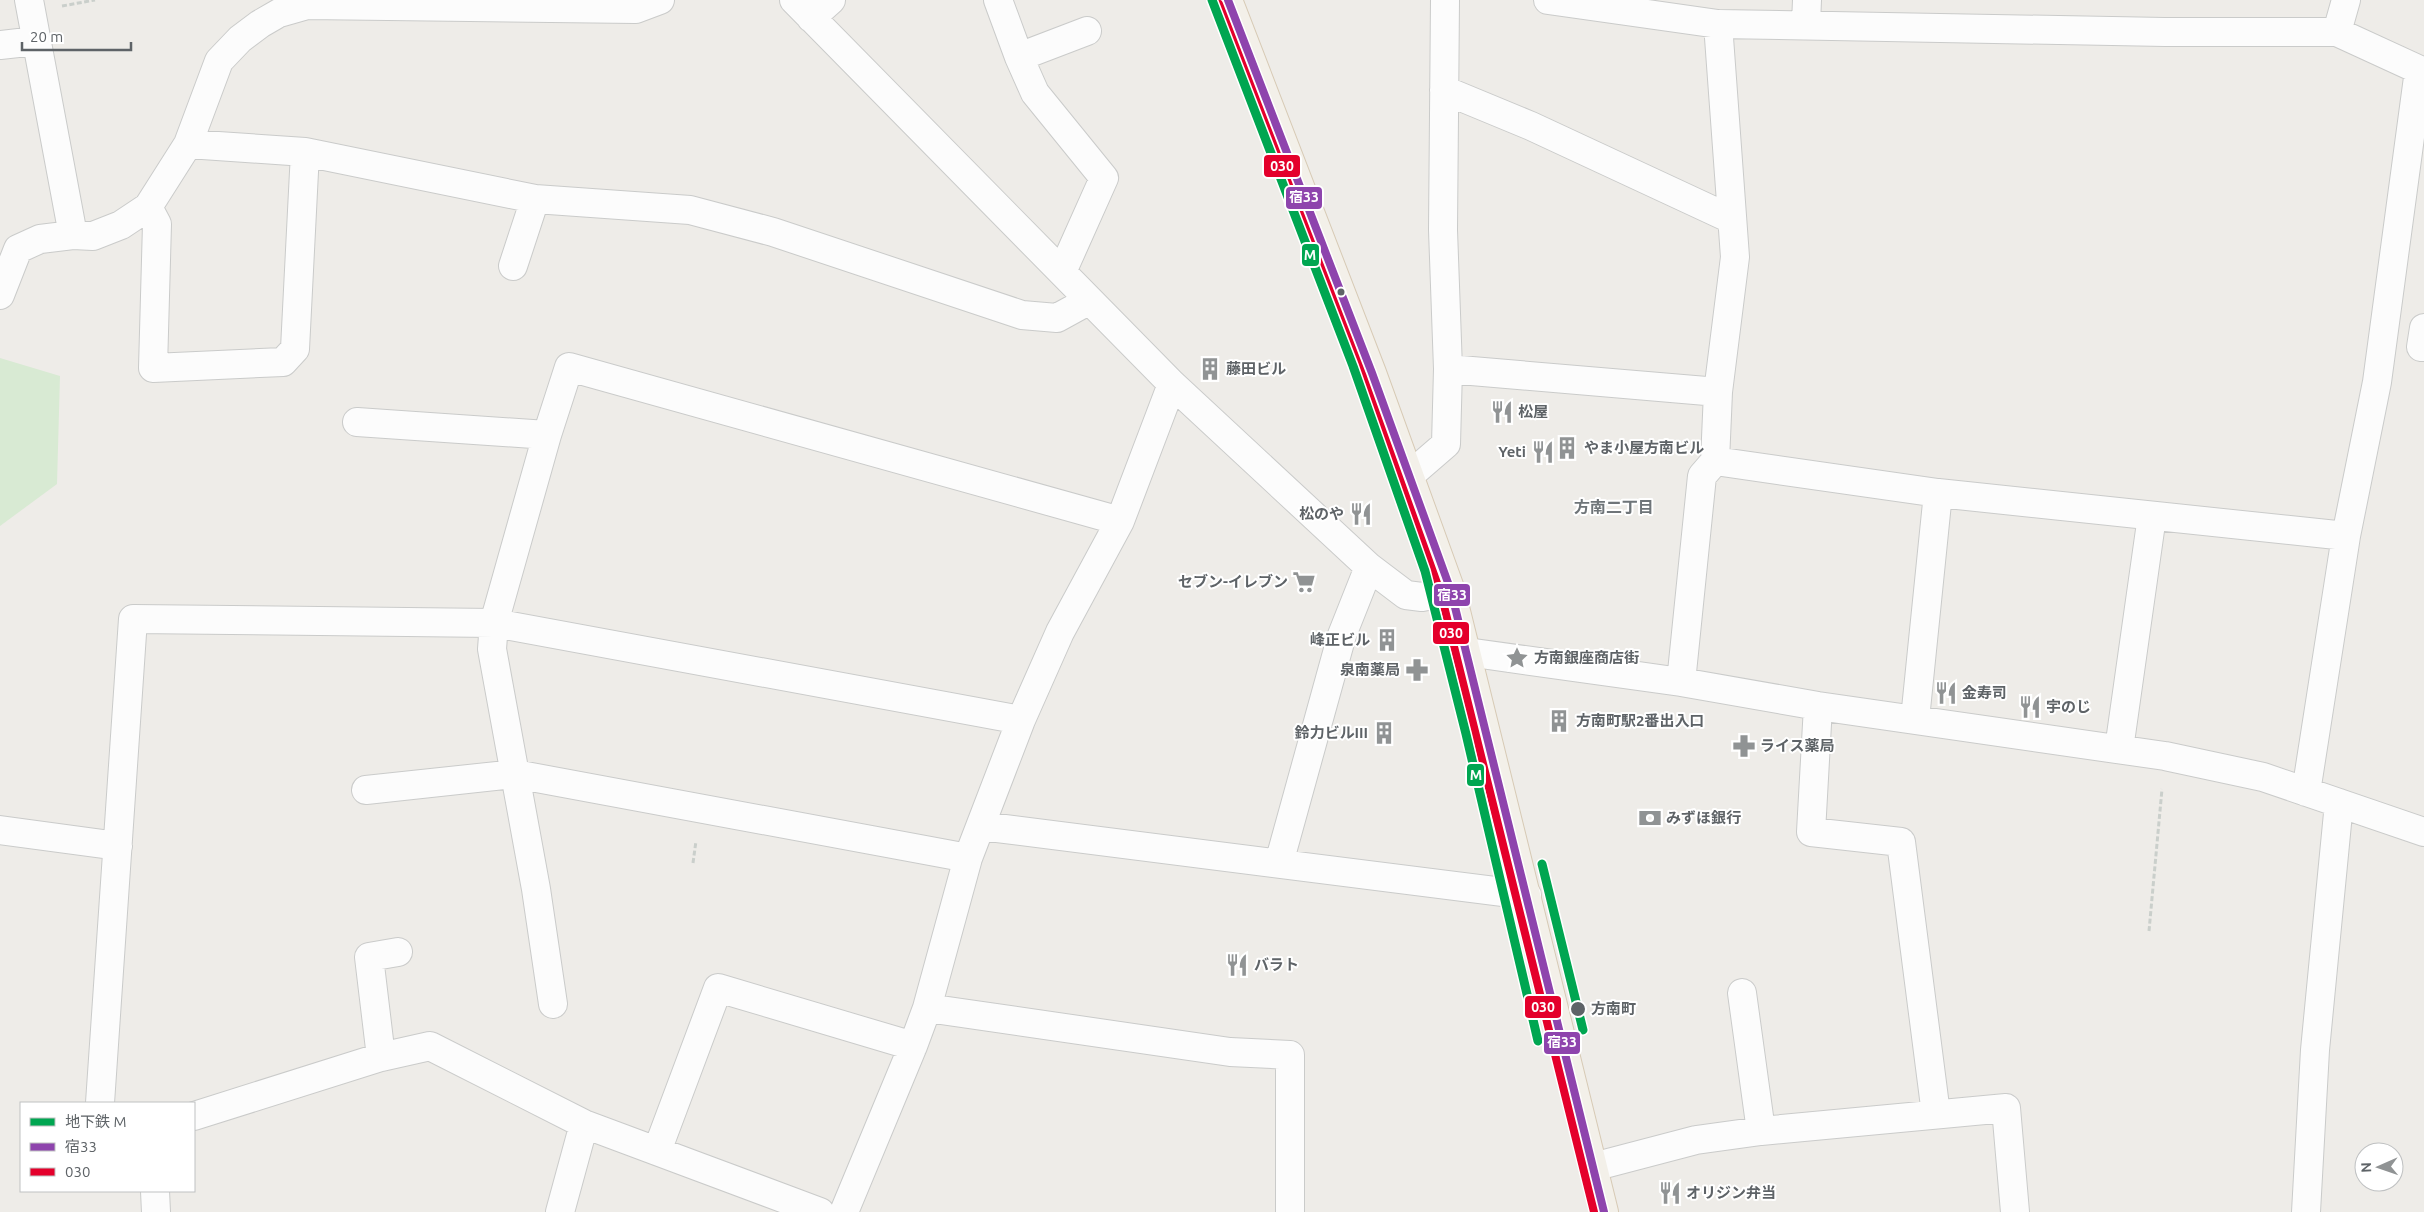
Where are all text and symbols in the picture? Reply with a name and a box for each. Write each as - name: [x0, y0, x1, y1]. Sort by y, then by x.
- scale bar: [22, 20, 131, 52]
- text: 20 m: [30, 28, 63, 45]
- line badge: 030: [1263, 154, 1301, 178]
- text: 030: [1270, 158, 1294, 174]
- line badge: 宿33: [1285, 186, 1323, 210]
- text: 宿33: [1289, 189, 1319, 205]
- line badge: M: [1301, 243, 1320, 267]
- text: M: [1304, 247, 1316, 263]
- unlabelled marker: [1336, 287, 1346, 297]
- building icon: 藤田ビル: [1197, 356, 1223, 382]
- place label: 藤田ビル: [1226, 360, 1286, 377]
- restaurant icon: 松屋: [1489, 399, 1515, 425]
- place label: 松屋: [1518, 403, 1548, 420]
- building icon: やま小屋方南ビル: [1554, 435, 1580, 461]
- restaurant icon: Yeti: [1530, 439, 1556, 465]
- place label: やま小屋方南ビル: [1584, 439, 1704, 456]
- place label: Yeti: [1498, 443, 1526, 460]
- district label: 方南二丁目: [1574, 498, 1654, 516]
- restaurant icon: 松のや: [1348, 501, 1374, 527]
- place label: 松のや: [1299, 505, 1344, 522]
- supermarket icon: セブン-イレブン: [1291, 569, 1317, 595]
- place label: セブン-イレブン: [1178, 573, 1288, 590]
- line badge: 宿33: [1433, 583, 1471, 607]
- text: 宿33: [1437, 587, 1467, 603]
- line badge: 030: [1432, 621, 1470, 645]
- text: 030: [1439, 625, 1463, 641]
- building icon: 峰正ビル: [1374, 627, 1400, 653]
- place label: 峰正ビル: [1310, 631, 1370, 648]
- place icon: 方南銀座商店街: [1504, 645, 1530, 671]
- place label: 方南銀座商店街: [1534, 649, 1639, 666]
- pharmacy icon: 泉南薬局: [1404, 657, 1430, 683]
- place label: 泉南薬局: [1340, 661, 1400, 678]
- restaurant icon: 金寿司: [1933, 680, 1959, 706]
- place label: 金寿司: [1962, 684, 2007, 701]
- restaurant icon: 宇のじ: [2017, 694, 2043, 720]
- place label: 宇のじ: [2046, 698, 2091, 715]
- building icon: 方南町駅2番出入口: [1546, 708, 1572, 734]
- place label: 方南町駅2番出入口: [1576, 712, 1704, 729]
- building icon: 鈴力ビルIII: [1371, 720, 1397, 746]
- place label: 鈴力ビルIII: [1294, 724, 1368, 741]
- pharmacy icon: ライス薬局: [1731, 733, 1757, 759]
- place label: ライス薬局: [1760, 737, 1835, 754]
- line badge: M: [1466, 763, 1485, 787]
- text: M: [1470, 767, 1482, 783]
- bank icon: みずほ銀行: [1637, 805, 1663, 831]
- place label: みずほ銀行: [1666, 809, 1741, 826]
- restaurant icon: バラト: [1224, 952, 1250, 978]
- place label: バラト: [1254, 956, 1299, 973]
- line badge: 030: [1524, 995, 1562, 1019]
- text: 030: [1531, 999, 1555, 1015]
- marker: 方南町: [1569, 1000, 1587, 1018]
- place label: 方南町: [1591, 1000, 1636, 1017]
- line badge: 宿33: [1543, 1031, 1581, 1055]
- text: 宿33: [1547, 1034, 1577, 1050]
- legend: [20, 1102, 195, 1192]
- text: 地下鉄 M: [65, 1113, 126, 1130]
- text: 宿33: [65, 1138, 97, 1155]
- north arrow: [2354, 1142, 2404, 1192]
- text: N: [2358, 1162, 2374, 1173]
- text: 030: [65, 1163, 90, 1180]
- restaurant icon: オリジン弁当: [1657, 1180, 1683, 1206]
- place label: オリジン弁当: [1686, 1184, 1776, 1201]

